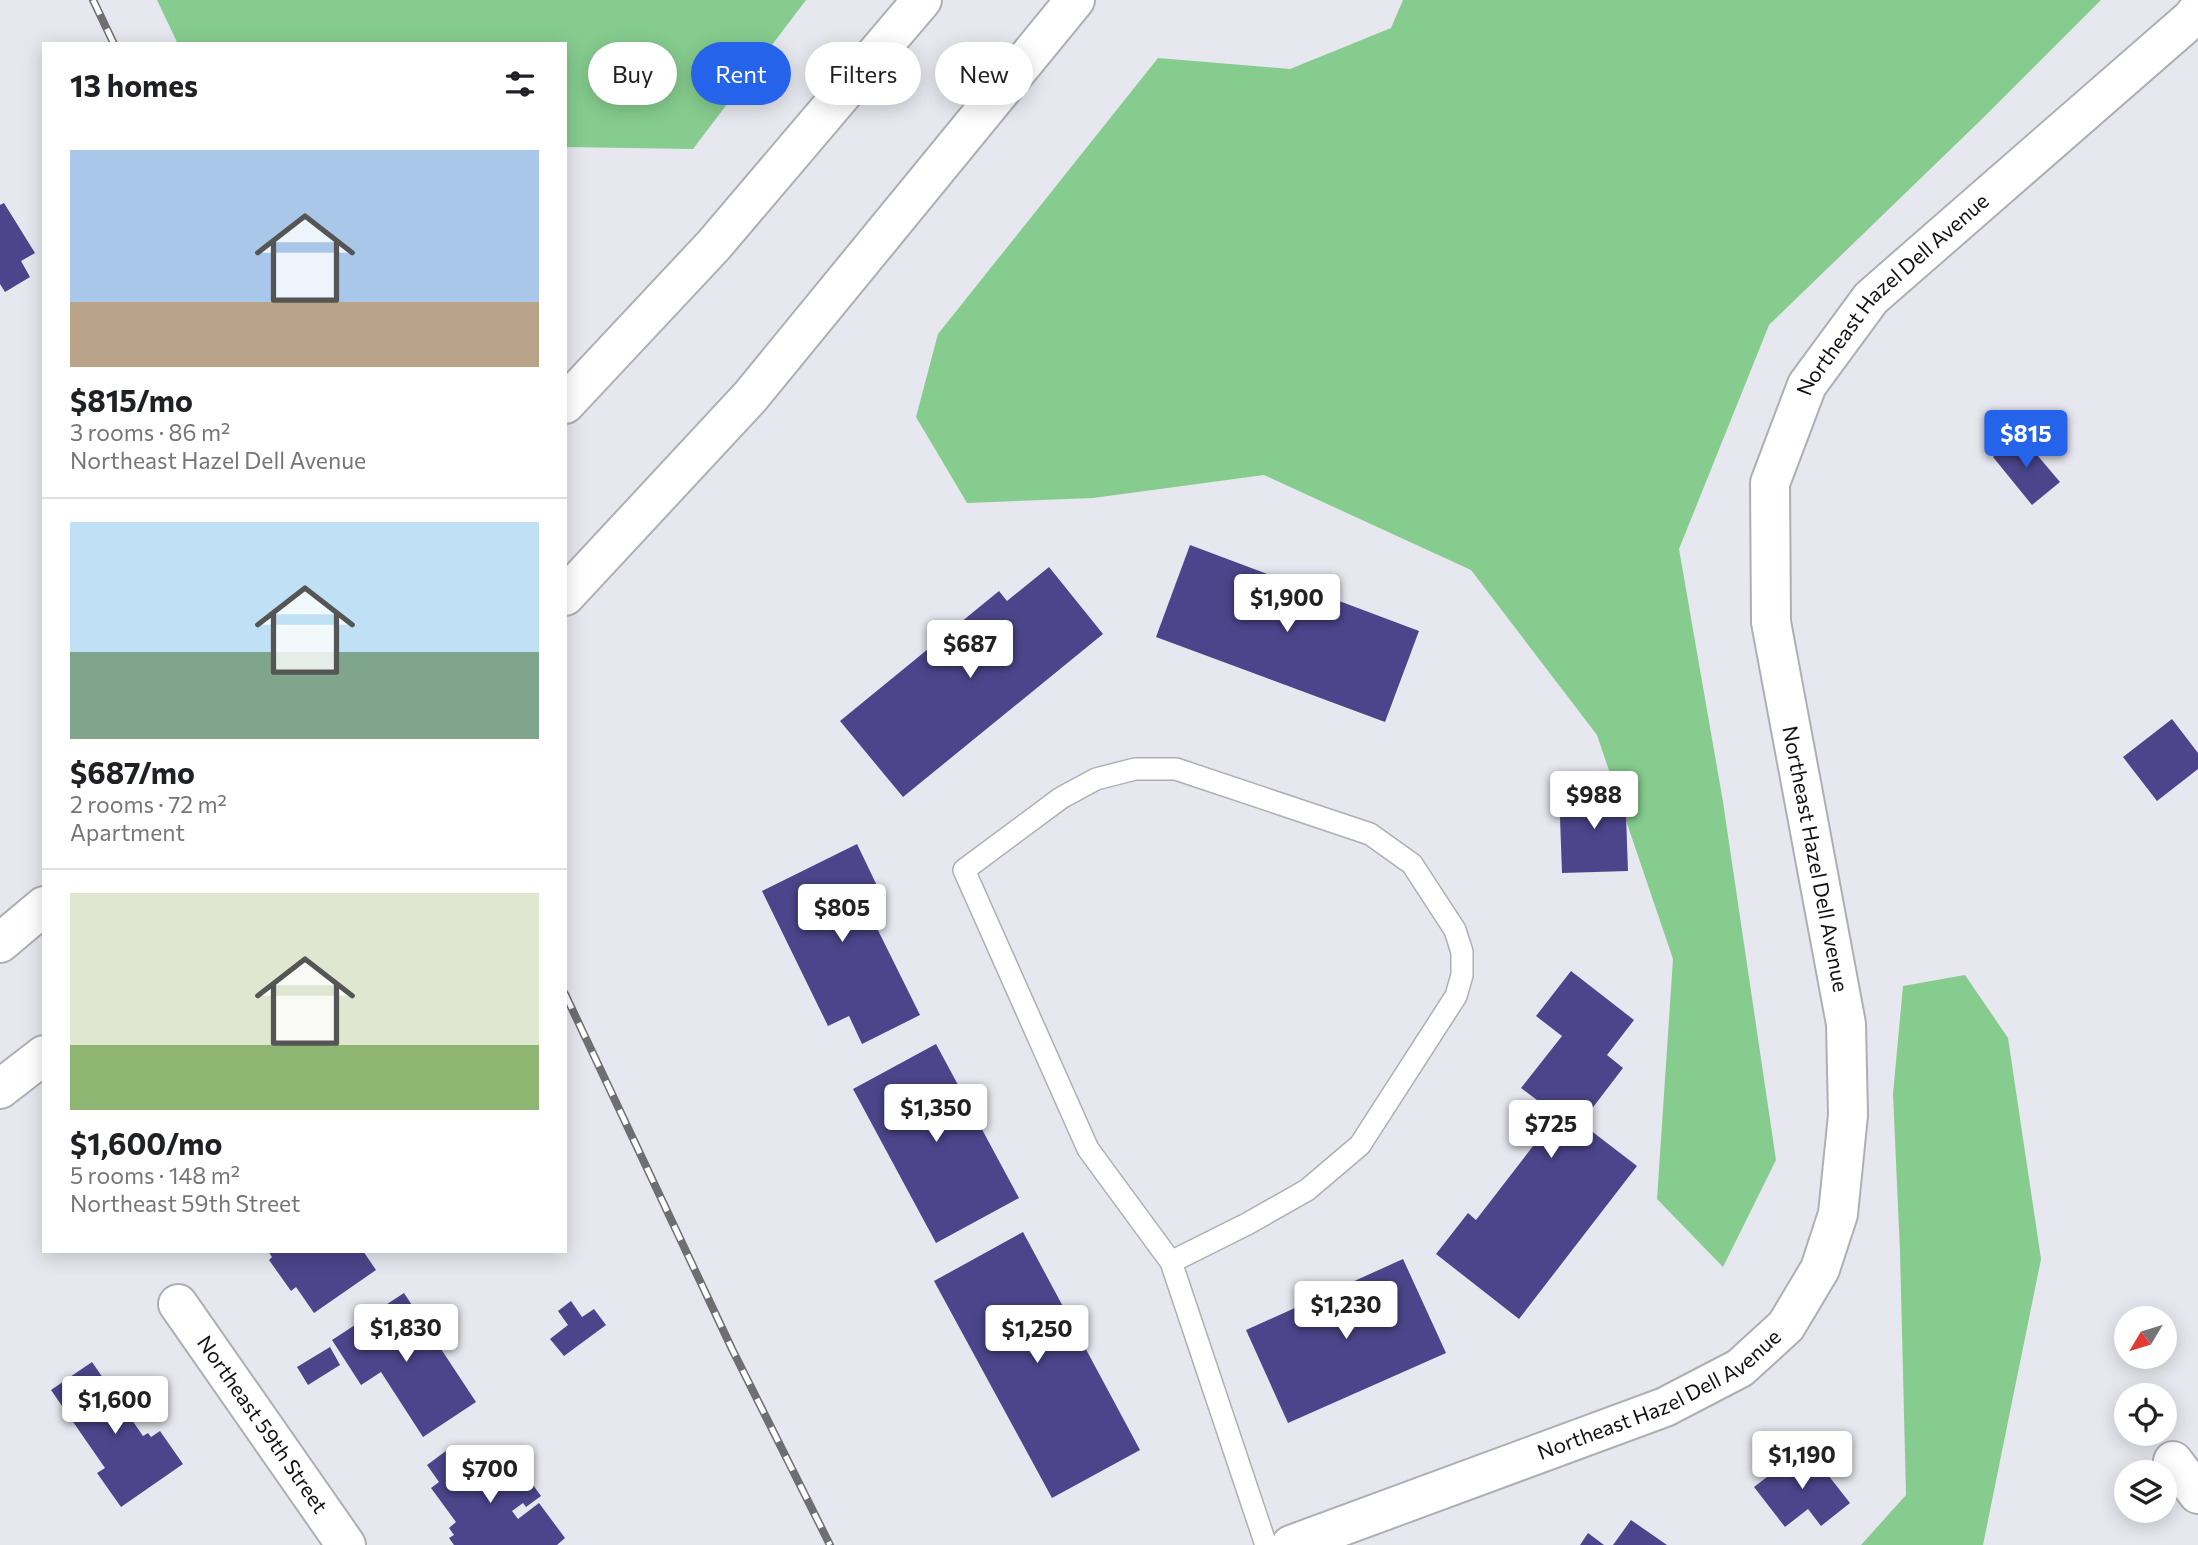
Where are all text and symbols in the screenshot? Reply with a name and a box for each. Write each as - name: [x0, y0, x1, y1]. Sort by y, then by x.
- chip: Buy: [588, 42, 677, 105]
- chip: Rent: [691, 42, 791, 105]
- chip: Filters: [805, 42, 921, 105]
- chip: New: [935, 42, 1033, 105]
- icon: filters: [501, 65, 539, 103]
- text: 13 homes: [70, 66, 198, 103]
- street label: Northeast Hazel Dell Avenue: [1790, 187, 1993, 398]
- icon: home: [242, 195, 368, 321]
- text: $815/mo: [70, 381, 193, 418]
- pin: $815: [1985, 410, 2067, 470]
- text: 3 rooms · 86 m²: [70, 418, 230, 446]
- text: $815: [2000, 419, 2052, 447]
- text: Northeast Hazel Dell Avenue: [70, 446, 366, 474]
- icon: home: [242, 567, 368, 693]
- pin: $1,900: [1230, 574, 1344, 634]
- text: $1,900: [1250, 583, 1324, 611]
- pin: $687: [929, 620, 1011, 680]
- text: $687: [943, 629, 997, 657]
- street label: Northeast Hazel Dell Avenue: [1778, 724, 1855, 994]
- text: $687/mo: [70, 753, 195, 790]
- pin: $988: [1553, 772, 1635, 831]
- text: $988: [1566, 780, 1622, 808]
- text: 2 rooms · 72 m²: [70, 790, 227, 818]
- text: Apartment: [70, 818, 185, 846]
- pin: $805: [801, 884, 883, 944]
- text: $805: [814, 893, 870, 921]
- icon: home: [242, 938, 368, 1064]
- pin: $1,350: [879, 1084, 993, 1144]
- text: $1,350: [900, 1093, 972, 1121]
- pin: $725: [1510, 1100, 1592, 1160]
- text: $725: [1525, 1109, 1577, 1137]
- text: $1,600/mo: [70, 1124, 222, 1161]
- text: 5 rooms · 148 m²: [70, 1161, 240, 1189]
- text: Northeast 59th Street: [70, 1189, 300, 1217]
- pin: $1,230: [1289, 1282, 1403, 1341]
- text: $1,230: [1310, 1290, 1382, 1318]
- pin: $1,830: [349, 1304, 463, 1364]
- pin: $1,250: [980, 1306, 1094, 1365]
- north arrow: [2114, 1306, 2177, 1368]
- map controls: [2114, 1306, 2177, 1523]
- text: $1,830: [370, 1313, 442, 1341]
- text: $1,250: [1001, 1314, 1073, 1342]
- street label: Northeast Hazel Dell Avenue: [1534, 1323, 1785, 1464]
- street label: Northeast 59th Street: [193, 1330, 334, 1517]
- pin: $1,600: [58, 1376, 172, 1436]
- button: locate: [2114, 1383, 2177, 1446]
- text: $1,600: [78, 1385, 152, 1413]
- pin: $1,190: [1745, 1432, 1859, 1491]
- text: $1,190: [1768, 1440, 1836, 1468]
- pin: $700: [449, 1446, 531, 1505]
- text: $700: [462, 1454, 518, 1482]
- button: layers: [2114, 1460, 2177, 1523]

